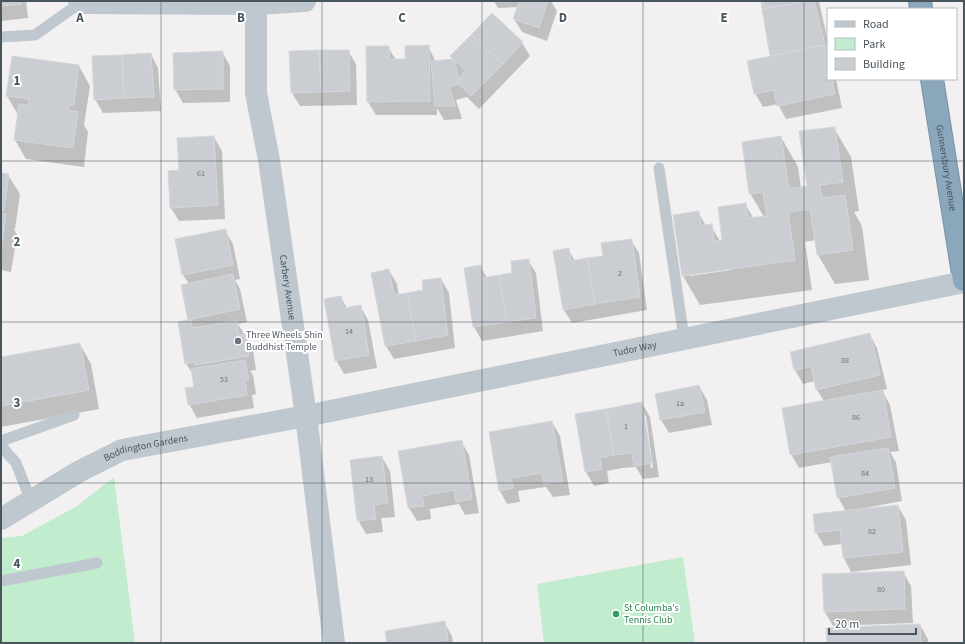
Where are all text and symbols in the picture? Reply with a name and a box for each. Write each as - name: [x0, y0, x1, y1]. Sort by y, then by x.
- legend: [827, 8, 957, 80]
- text: A: [75, 9, 84, 27]
- text: B: [237, 9, 245, 27]
- text: C: [398, 9, 406, 27]
- text: D: [559, 9, 567, 27]
- text: E: [720, 9, 728, 27]
- text: Road: [863, 16, 889, 33]
- text: Park: [863, 36, 885, 53]
- text: Building: [863, 56, 905, 73]
- text: 1: [14, 72, 21, 90]
- street label: Gunnersbury Avenue: [932, 124, 960, 212]
- house number: 61: [197, 168, 205, 179]
- text: 2: [14, 233, 21, 251]
- street label: Carbery Avenue: [276, 254, 299, 321]
- house number: 2: [618, 268, 622, 279]
- house number: 14: [345, 326, 353, 337]
- place label: Three Wheels Shin Buddhist Temple: [246, 328, 323, 354]
- marker: Three Wheels Shin Buddhist Temple: [233, 336, 243, 346]
- street label: Tudor Way: [612, 338, 658, 360]
- house number: 88: [841, 355, 849, 366]
- house number: 53: [220, 374, 228, 385]
- text: 3: [14, 394, 21, 412]
- house number: 1a: [676, 398, 684, 409]
- house number: 86: [852, 412, 860, 423]
- house number: 1: [624, 421, 628, 432]
- street label: Boddington Gardens: [101, 431, 189, 465]
- house number: 84: [861, 468, 869, 479]
- house number: 13: [365, 474, 373, 485]
- house number: 82: [868, 526, 876, 537]
- text: 4: [14, 555, 21, 573]
- house number: 80: [877, 584, 885, 595]
- place label: St Columba's Tennis Club: [624, 601, 679, 627]
- marker: St Columba's Tennis Club: [611, 609, 621, 619]
- scale bar: [829, 610, 916, 636]
- text: 20 m: [835, 616, 859, 633]

